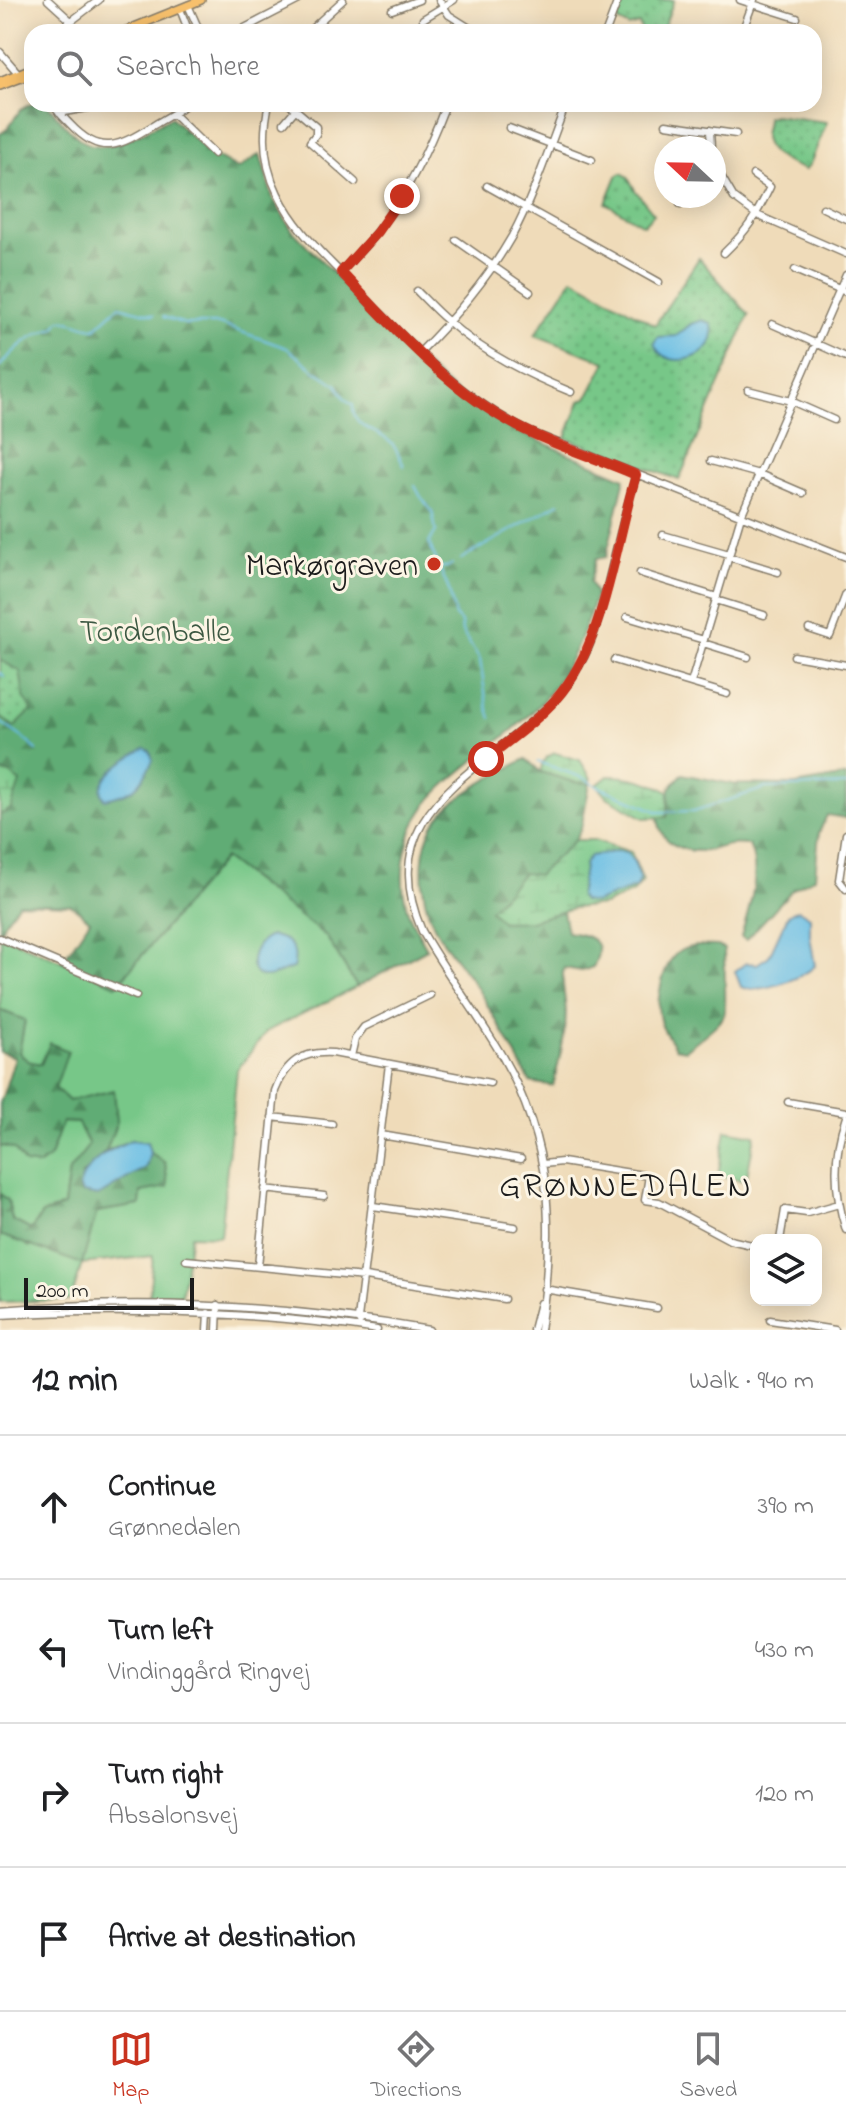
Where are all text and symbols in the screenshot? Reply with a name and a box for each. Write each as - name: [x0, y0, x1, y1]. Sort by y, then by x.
- search box: [24, 24, 822, 112]
- icon: search: [52, 46, 96, 90]
- text: Search here: [116, 46, 260, 90]
- north arrow: [654, 136, 726, 208]
- route end: [384, 178, 420, 214]
- place label: Markørgraven: [246, 544, 418, 591]
- marker: Markørgraven: [425, 555, 443, 573]
- park label: Tordenballe: [80, 610, 231, 657]
- route start: [468, 741, 504, 777]
- district label: GRØNNEDALEN: [499, 1163, 753, 1213]
- map controls: [750, 1234, 822, 1306]
- button: layers: [750, 1234, 822, 1306]
- scale bar: [24, 1274, 194, 1310]
- text: 200 m: [36, 1276, 89, 1308]
- text: 12 min: [32, 1357, 117, 1407]
- text: Walk · 940 m: [689, 1363, 814, 1401]
- text: Continue: [108, 1466, 216, 1510]
- icon: ahead: [32, 1485, 76, 1529]
- text: 390 m: [758, 1488, 814, 1526]
- text: Grønnedalen: [108, 1510, 241, 1548]
- text: Turn left: [108, 1610, 213, 1654]
- icon: left: [32, 1629, 76, 1673]
- text: 430 m: [755, 1632, 814, 1670]
- text: Vindinggård Ringvej: [108, 1654, 309, 1692]
- text: Turn right: [108, 1754, 223, 1798]
- icon: right: [32, 1773, 76, 1817]
- text: 120 m: [755, 1776, 814, 1814]
- text: Absalonsvej: [108, 1798, 237, 1836]
- icon: arrive: [32, 1917, 76, 1961]
- text: Arrive at destination: [108, 1917, 356, 1961]
- tab: Map: [109, 2027, 153, 2107]
- tab: Directions: [371, 2027, 462, 2107]
- tab: Saved: [680, 2027, 737, 2107]

